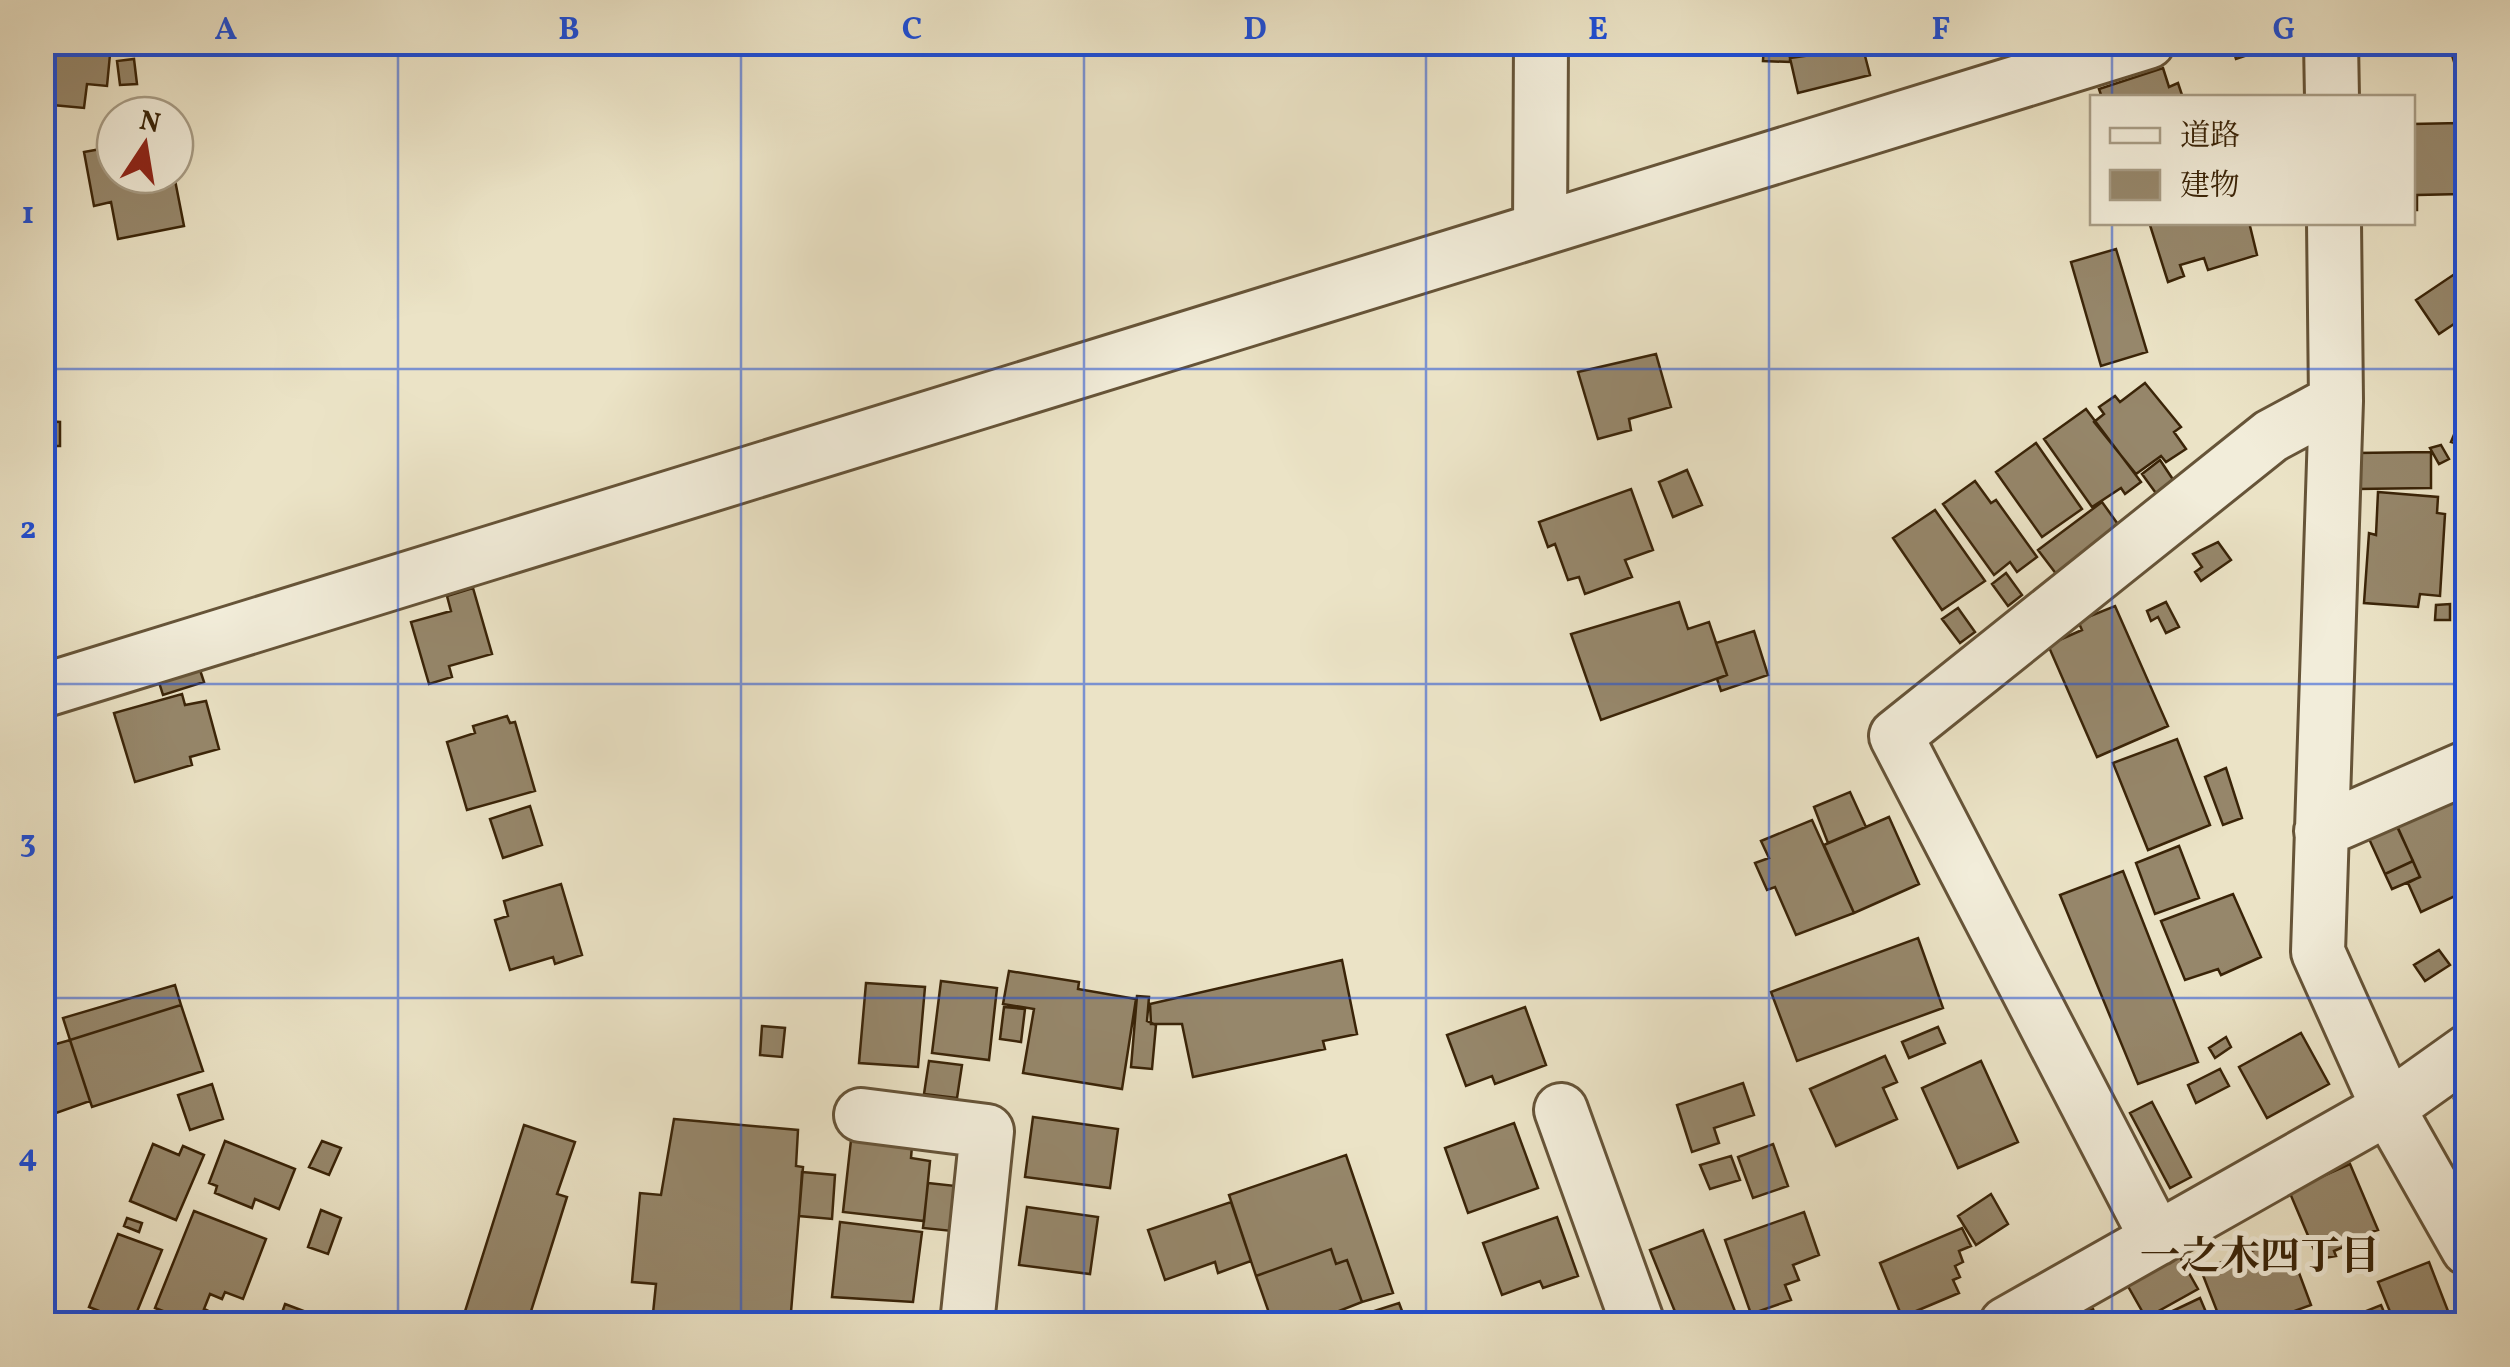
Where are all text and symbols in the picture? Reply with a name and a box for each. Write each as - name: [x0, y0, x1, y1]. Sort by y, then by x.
- text: A: [215, 9, 238, 53]
- text: B: [558, 9, 580, 53]
- text: C: [902, 9, 922, 53]
- text: D: [1243, 9, 1267, 53]
- text: E: [1588, 9, 1608, 53]
- text: F: [1932, 9, 1951, 53]
- text: G: [2273, 9, 2295, 53]
- north arrow: [95, 95, 195, 195]
- legend: [2090, 95, 2415, 225]
- text: N: [136, 102, 164, 144]
- text: 道路: [2180, 116, 2240, 158]
- text: 建物: [2180, 166, 2240, 208]
- text: 1: [22, 193, 34, 237]
- text: 2: [20, 508, 36, 552]
- text: 3: [20, 822, 36, 866]
- text: 4: [18, 1136, 38, 1180]
- district label: 一之木四丁目: [2140, 1231, 2380, 1287]

